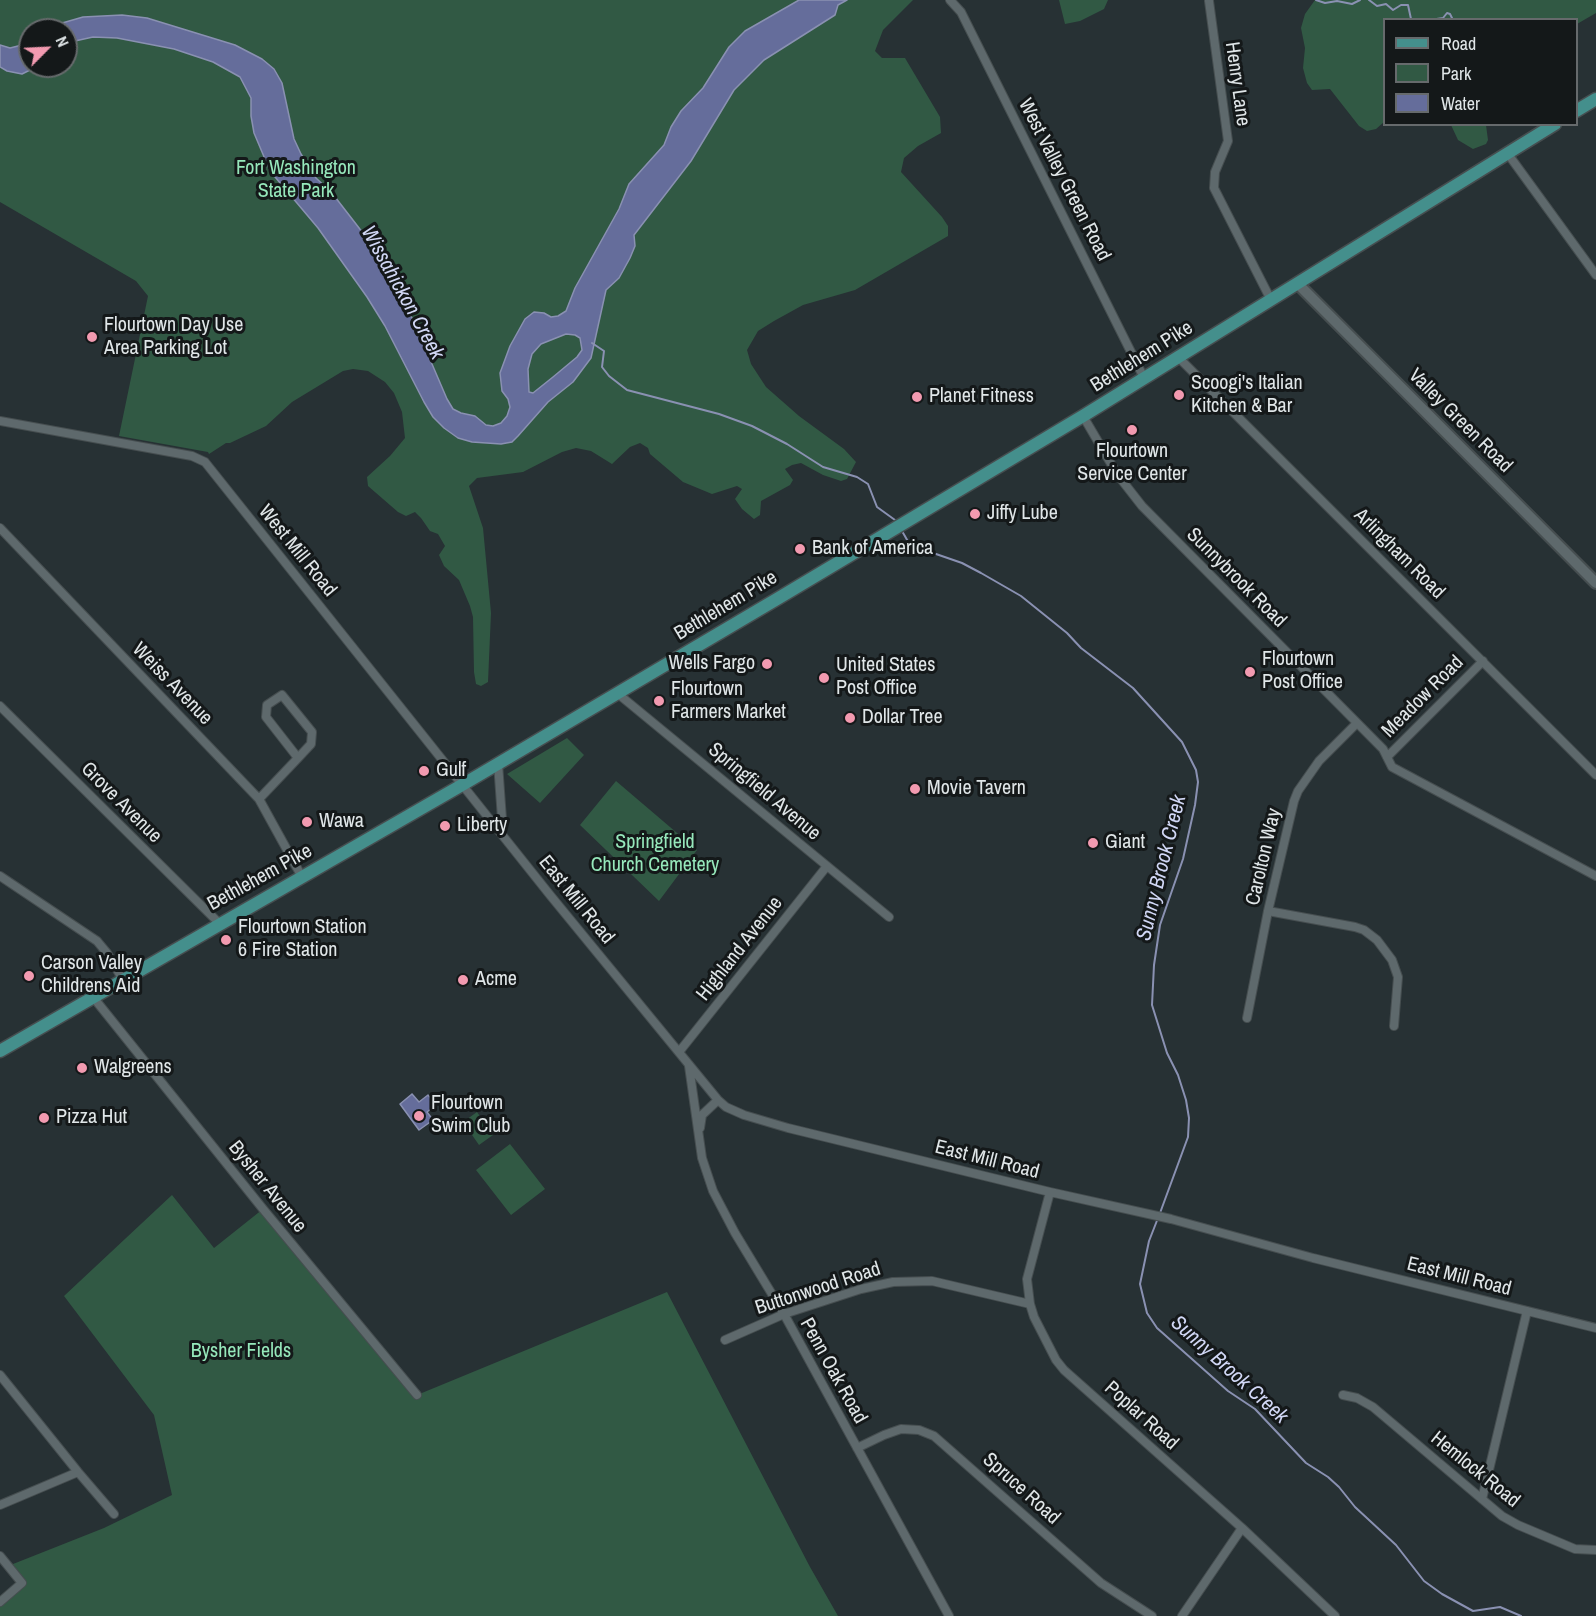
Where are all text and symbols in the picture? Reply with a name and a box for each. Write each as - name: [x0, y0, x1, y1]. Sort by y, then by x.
- north arrow: [18, 18, 78, 78]
- legend: [1383, 18, 1578, 126]
- text: Road: [1441, 31, 1476, 56]
- text: N: [51, 33, 75, 50]
- street label: Henry Lane: [1219, 40, 1255, 128]
- text: Park: [1441, 61, 1471, 86]
- text: Water: [1441, 91, 1480, 116]
- street label: West Valley Green Road: [1013, 95, 1115, 265]
- park label: Fort Washington State Park: [236, 157, 356, 204]
- water label: Wissahickon Creek: [355, 222, 449, 364]
- place label: Flourtown Day Use Area Parking Lot: [104, 314, 243, 361]
- street label: Bethlehem Pike: [1087, 316, 1197, 398]
- marker: Flourtown Day Use Area Parking Lot: [85, 330, 99, 344]
- street label: Valley Green Road: [1403, 364, 1517, 478]
- place label: Scoogi's Italian Kitchen & Bar: [1191, 372, 1303, 419]
- place label: Planet Fitness: [929, 385, 1034, 409]
- marker: Scoogi's Italian Kitchen & Bar: [1172, 388, 1186, 402]
- marker: Planet Fitness: [910, 390, 924, 404]
- marker: Flourtown Service Center: [1125, 423, 1139, 437]
- place label: Flourtown Service Center: [1077, 440, 1187, 487]
- street label: West Mill Road: [253, 500, 341, 602]
- place label: Jiffy Lube: [987, 502, 1058, 526]
- street label: Arlingham Road: [1349, 504, 1449, 604]
- marker: Jiffy Lube: [968, 507, 982, 521]
- street label: Sunnybrook Road: [1181, 523, 1291, 633]
- place label: Bank of America: [812, 537, 933, 561]
- marker: Bank of America: [793, 542, 807, 556]
- street label: Bethlehem Pike: [670, 566, 782, 646]
- street label: Weiss Avenue: [127, 638, 217, 730]
- place label: Flourtown Post Office: [1262, 648, 1343, 695]
- street label: Meadow Road: [1377, 651, 1469, 743]
- place label: Wells Fargo: [669, 652, 755, 676]
- place label: United States Post Office: [836, 654, 935, 701]
- marker: Wells Fargo: [760, 657, 774, 671]
- marker: Flourtown Post Office: [1243, 665, 1257, 679]
- marker: United States Post Office: [817, 671, 831, 685]
- place label: Flourtown Farmers Market: [671, 678, 786, 725]
- marker: Flourtown Farmers Market: [652, 694, 666, 708]
- place label: Dollar Tree: [862, 706, 942, 730]
- marker: Dollar Tree: [843, 711, 857, 725]
- street label: Springfield Avenue: [703, 738, 825, 846]
- street label: Grove Avenue: [76, 758, 166, 848]
- place label: Gulf: [436, 759, 466, 783]
- marker: Gulf: [417, 764, 431, 778]
- place label: Movie Tavern: [927, 777, 1026, 801]
- marker: Movie Tavern: [908, 782, 922, 796]
- water label: Sunny Brook Creek: [1132, 793, 1192, 943]
- street label: Carolton Way: [1241, 806, 1287, 908]
- place label: Wawa: [319, 810, 364, 834]
- place label: Liberty: [457, 814, 507, 838]
- marker: Wawa: [300, 815, 314, 829]
- marker: Liberty: [438, 819, 452, 833]
- park label: Springfield Church Cemetery: [591, 831, 719, 878]
- place label: Giant: [1105, 831, 1145, 855]
- marker: Giant: [1086, 836, 1100, 850]
- street label: Bethlehem Pike: [204, 839, 316, 917]
- street label: East Mill Road: [533, 851, 619, 949]
- street label: Highland Avenue: [692, 892, 788, 1006]
- place label: Flourtown Station 6 Fire Station: [238, 916, 367, 963]
- marker: Flourtown Station 6 Fire Station: [219, 933, 233, 947]
- place label: Carson Valley Childrens Aid: [41, 952, 142, 999]
- place label: Acme: [475, 968, 517, 992]
- marker: Carson Valley Childrens Aid: [22, 969, 36, 983]
- marker: Acme: [456, 973, 470, 987]
- place label: Walgreens: [94, 1056, 172, 1080]
- marker: Walgreens: [75, 1061, 89, 1075]
- place label: Flourtown Swim Club: [431, 1092, 510, 1139]
- place label: Pizza Hut: [56, 1106, 127, 1130]
- marker: Flourtown Swim Club: [412, 1109, 426, 1123]
- marker: Pizza Hut: [37, 1111, 51, 1125]
- street label: East Mill Road: [932, 1135, 1042, 1185]
- street label: Bysher Avenue: [223, 1136, 311, 1238]
- street label: East Mill Road: [1404, 1252, 1514, 1302]
- street label: Buttonwood Road: [752, 1257, 884, 1321]
- water label: Sunny Brook Creek: [1165, 1311, 1293, 1429]
- street label: Penn Oak Road: [794, 1314, 872, 1428]
- park label: Bysher Fields: [191, 1340, 291, 1364]
- street label: Poplar Road: [1099, 1377, 1183, 1455]
- street label: Hemlock Road: [1426, 1427, 1524, 1513]
- street label: Spruce Road: [977, 1448, 1065, 1530]

